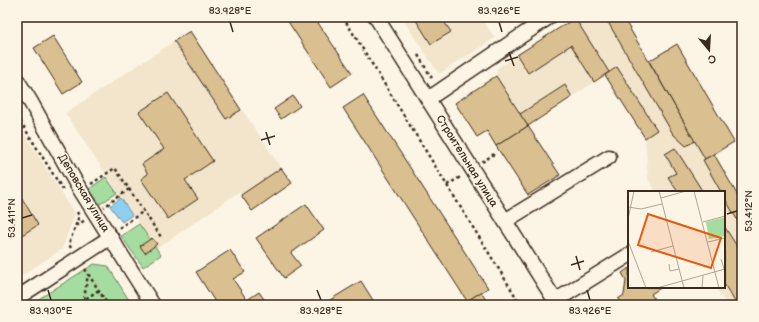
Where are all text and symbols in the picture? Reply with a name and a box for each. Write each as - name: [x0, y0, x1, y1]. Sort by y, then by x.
- text: 83.928°E: [209, 5, 252, 17]
- text: 83.926°E: [478, 5, 521, 17]
- north arrow: [689, 30, 729, 70]
- text: С: [706, 52, 718, 67]
- street label: Строительная улица: [433, 113, 501, 210]
- street label: Деповская улица: [56, 152, 113, 235]
- text: 53.412°N: [743, 190, 755, 232]
- inset map: [628, 191, 725, 288]
- text: 53.411°N: [6, 198, 18, 238]
- text: 83.930°E: [30, 305, 73, 317]
- text: 83.928°E: [300, 305, 343, 317]
- text: 83.926°E: [569, 305, 612, 317]

